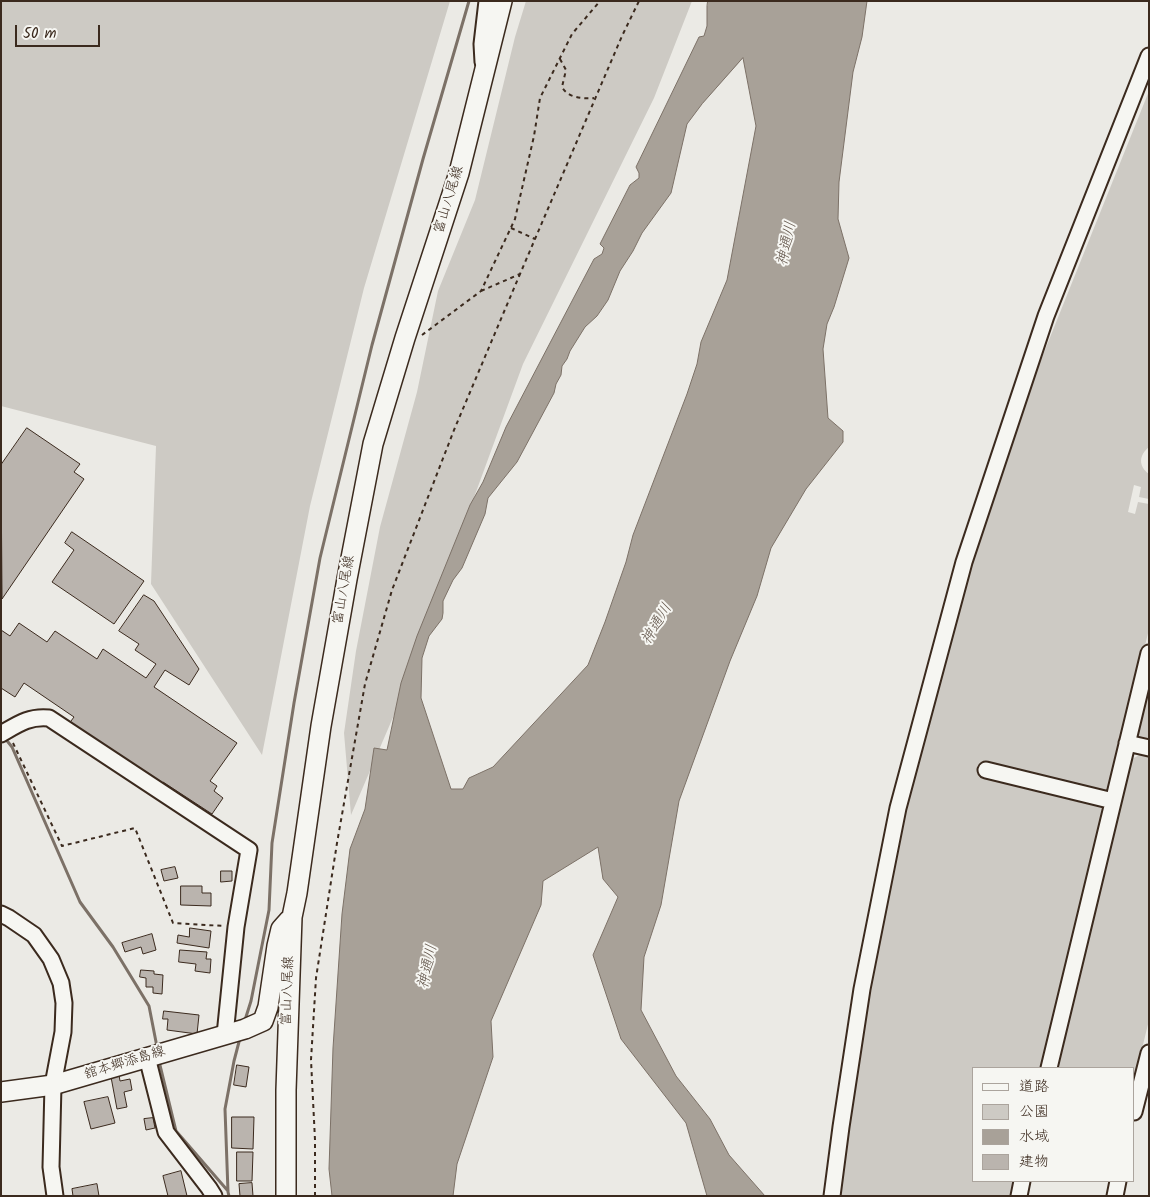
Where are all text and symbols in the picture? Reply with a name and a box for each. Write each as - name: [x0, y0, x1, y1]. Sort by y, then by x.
- scale bar: [18, 15, 102, 47]
- text: 50 m: [23, 22, 57, 46]
- street label: 富山八尾線: [432, 164, 468, 236]
- water label: 神通川: [775, 220, 801, 268]
- street label: 富山八尾線: [331, 554, 359, 626]
- water label: 神通川: [639, 601, 677, 649]
- water label: 神通川: [416, 943, 442, 991]
- street label: 富山八尾線: [279, 956, 299, 1026]
- street label: 舘本郷添島線: [82, 1044, 168, 1084]
- legend: [972, 1067, 1135, 1182]
- text: 道路: [1019, 1075, 1049, 1099]
- text: 公園: [1019, 1100, 1049, 1124]
- text: 水域: [1019, 1125, 1049, 1149]
- text: 建物: [1019, 1150, 1049, 1174]

